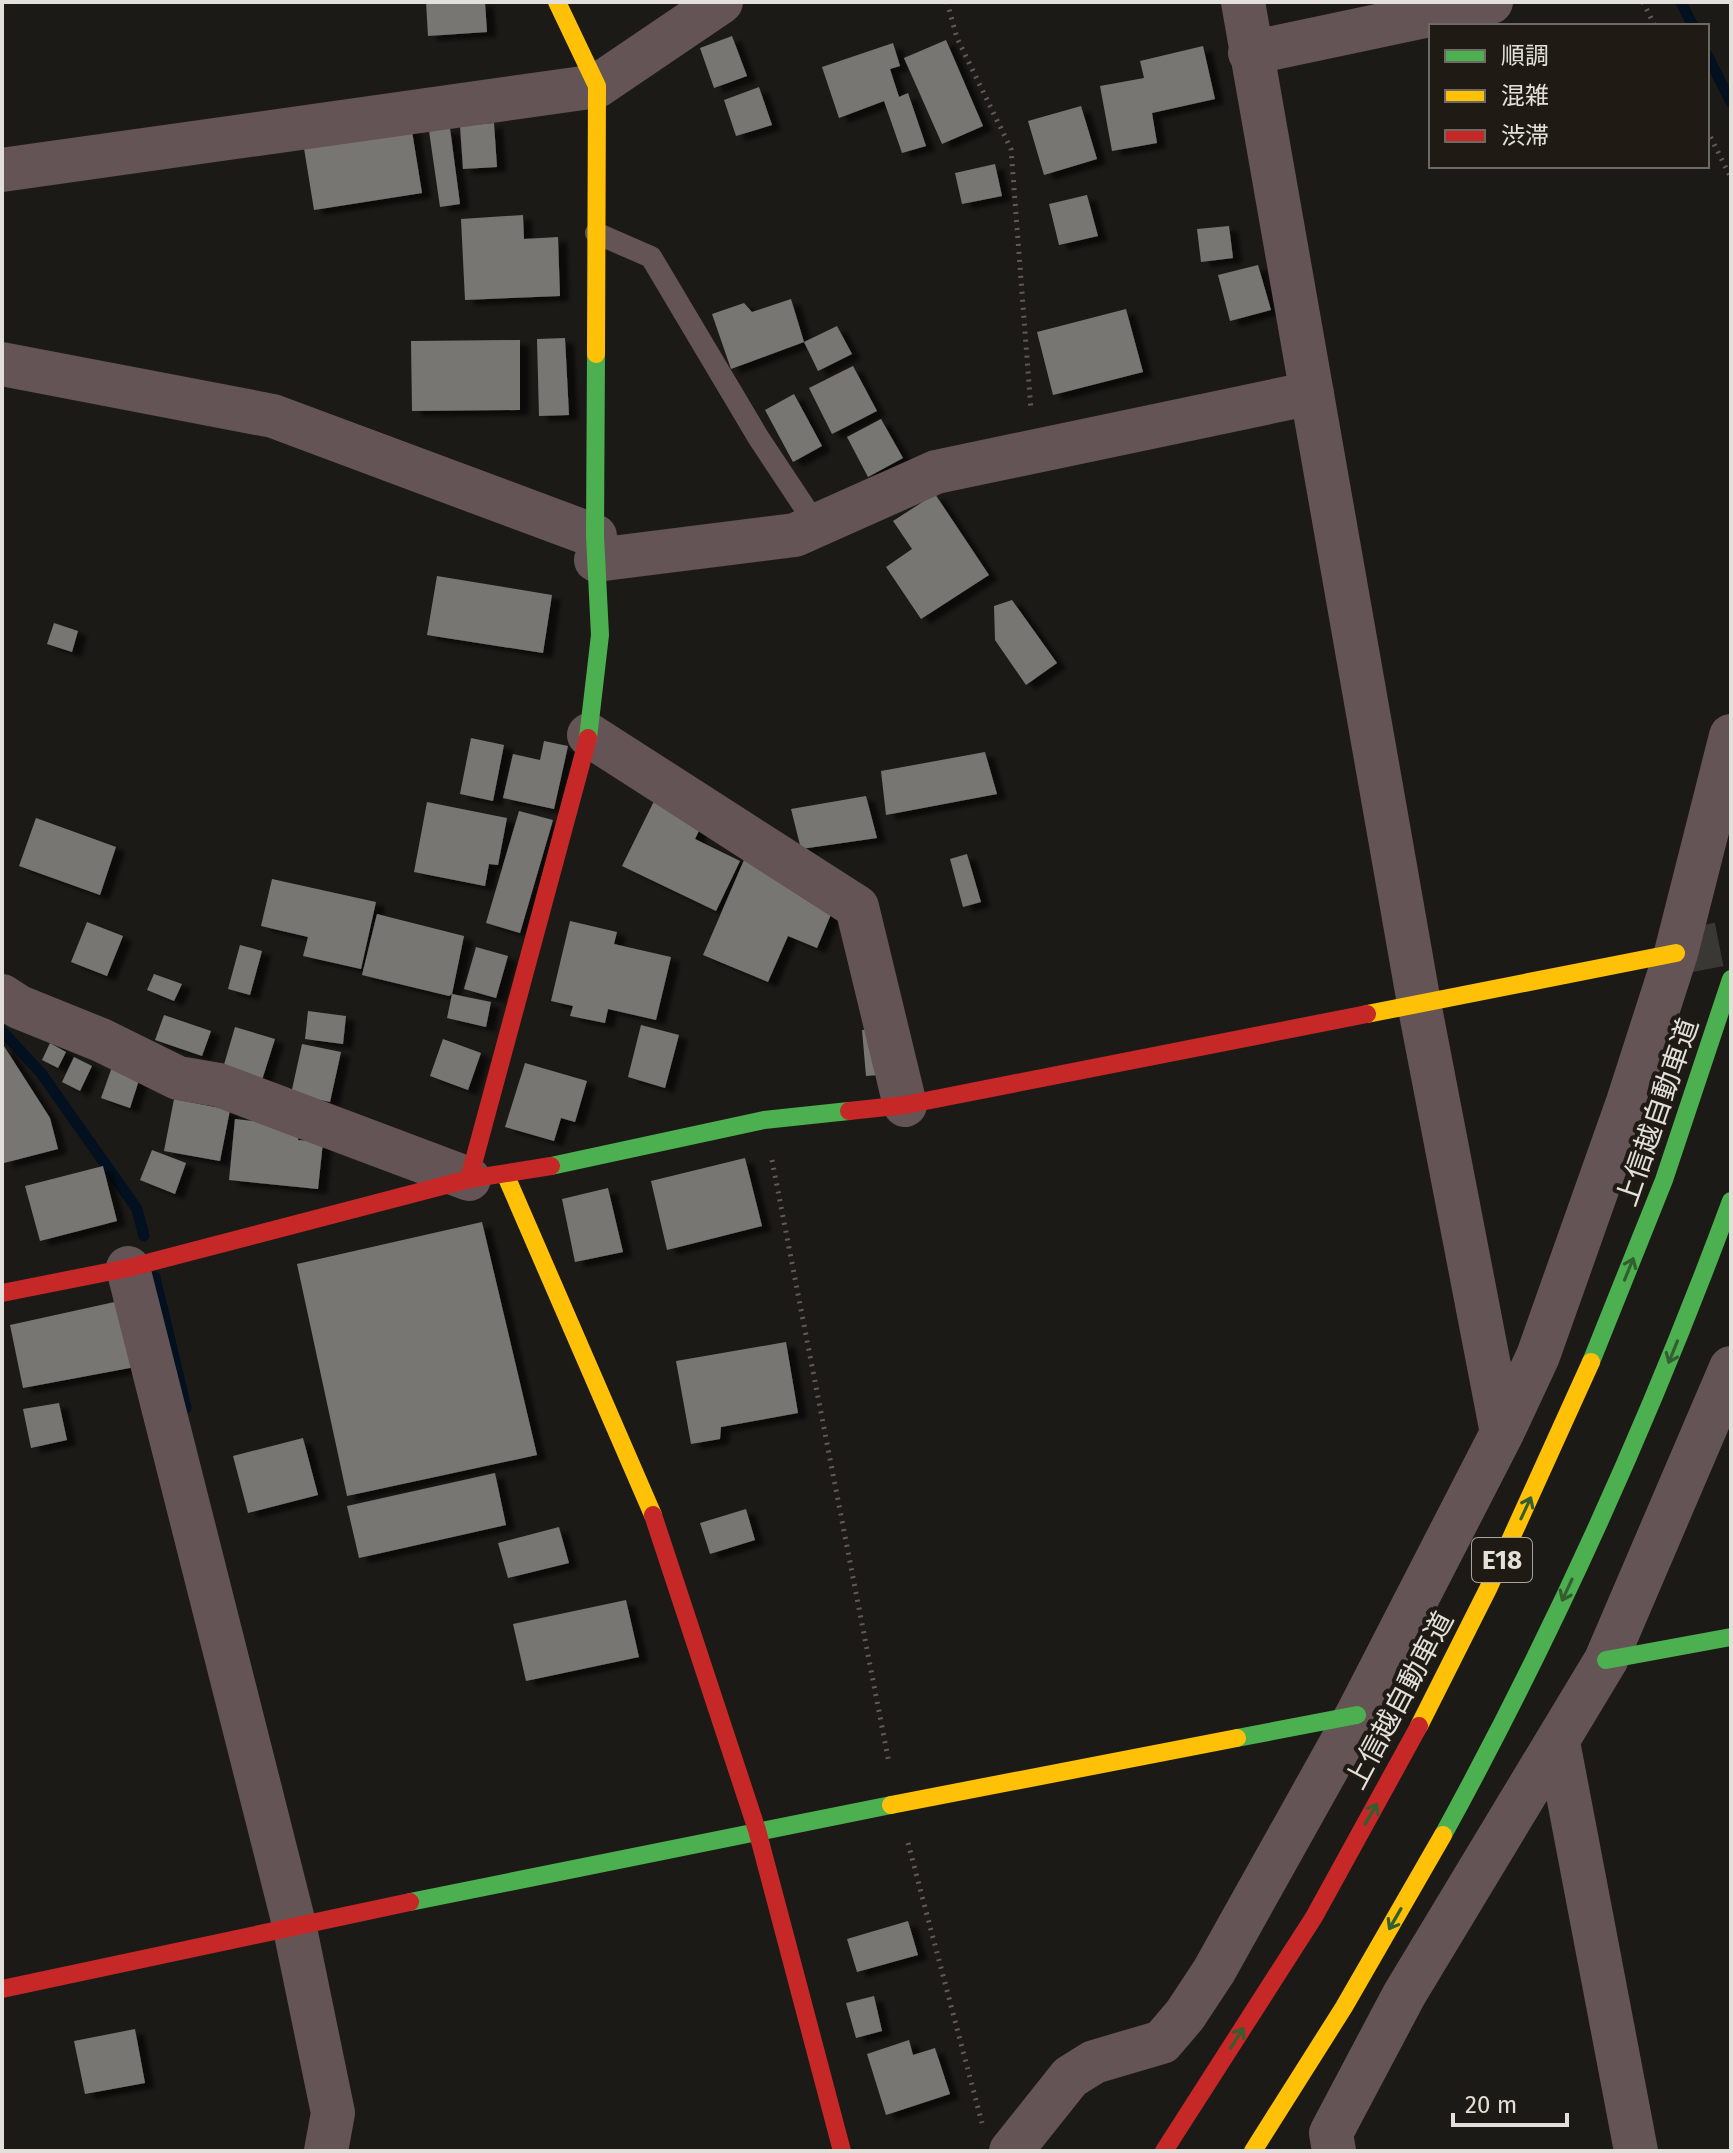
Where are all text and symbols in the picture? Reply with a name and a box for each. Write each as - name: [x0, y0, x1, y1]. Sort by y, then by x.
- legend: [1429, 24, 1709, 168]
- text: 順調: [1501, 42, 1549, 70]
- text: 混雑: [1501, 82, 1549, 110]
- text: 渋滞: [1501, 122, 1549, 150]
- street label: 上信越自動車道: [1610, 1014, 1705, 1210]
- one-way arrow: [1623, 1257, 1638, 1282]
- one-way arrow: [1664, 1339, 1679, 1364]
- one-way arrow: [1519, 1496, 1534, 1520]
- road number: E18: [1472, 1538, 1532, 1582]
- one-way arrow: [1559, 1577, 1574, 1601]
- street label: 上信越自動車道: [1339, 1606, 1460, 1795]
- one-way arrow: [1363, 1803, 1379, 1826]
- one-way arrow: [1387, 1907, 1403, 1930]
- one-way arrow: [1229, 2027, 1246, 2049]
- scale bar: [1453, 2077, 1567, 2127]
- text: 20 m: [1465, 2091, 1517, 2119]

